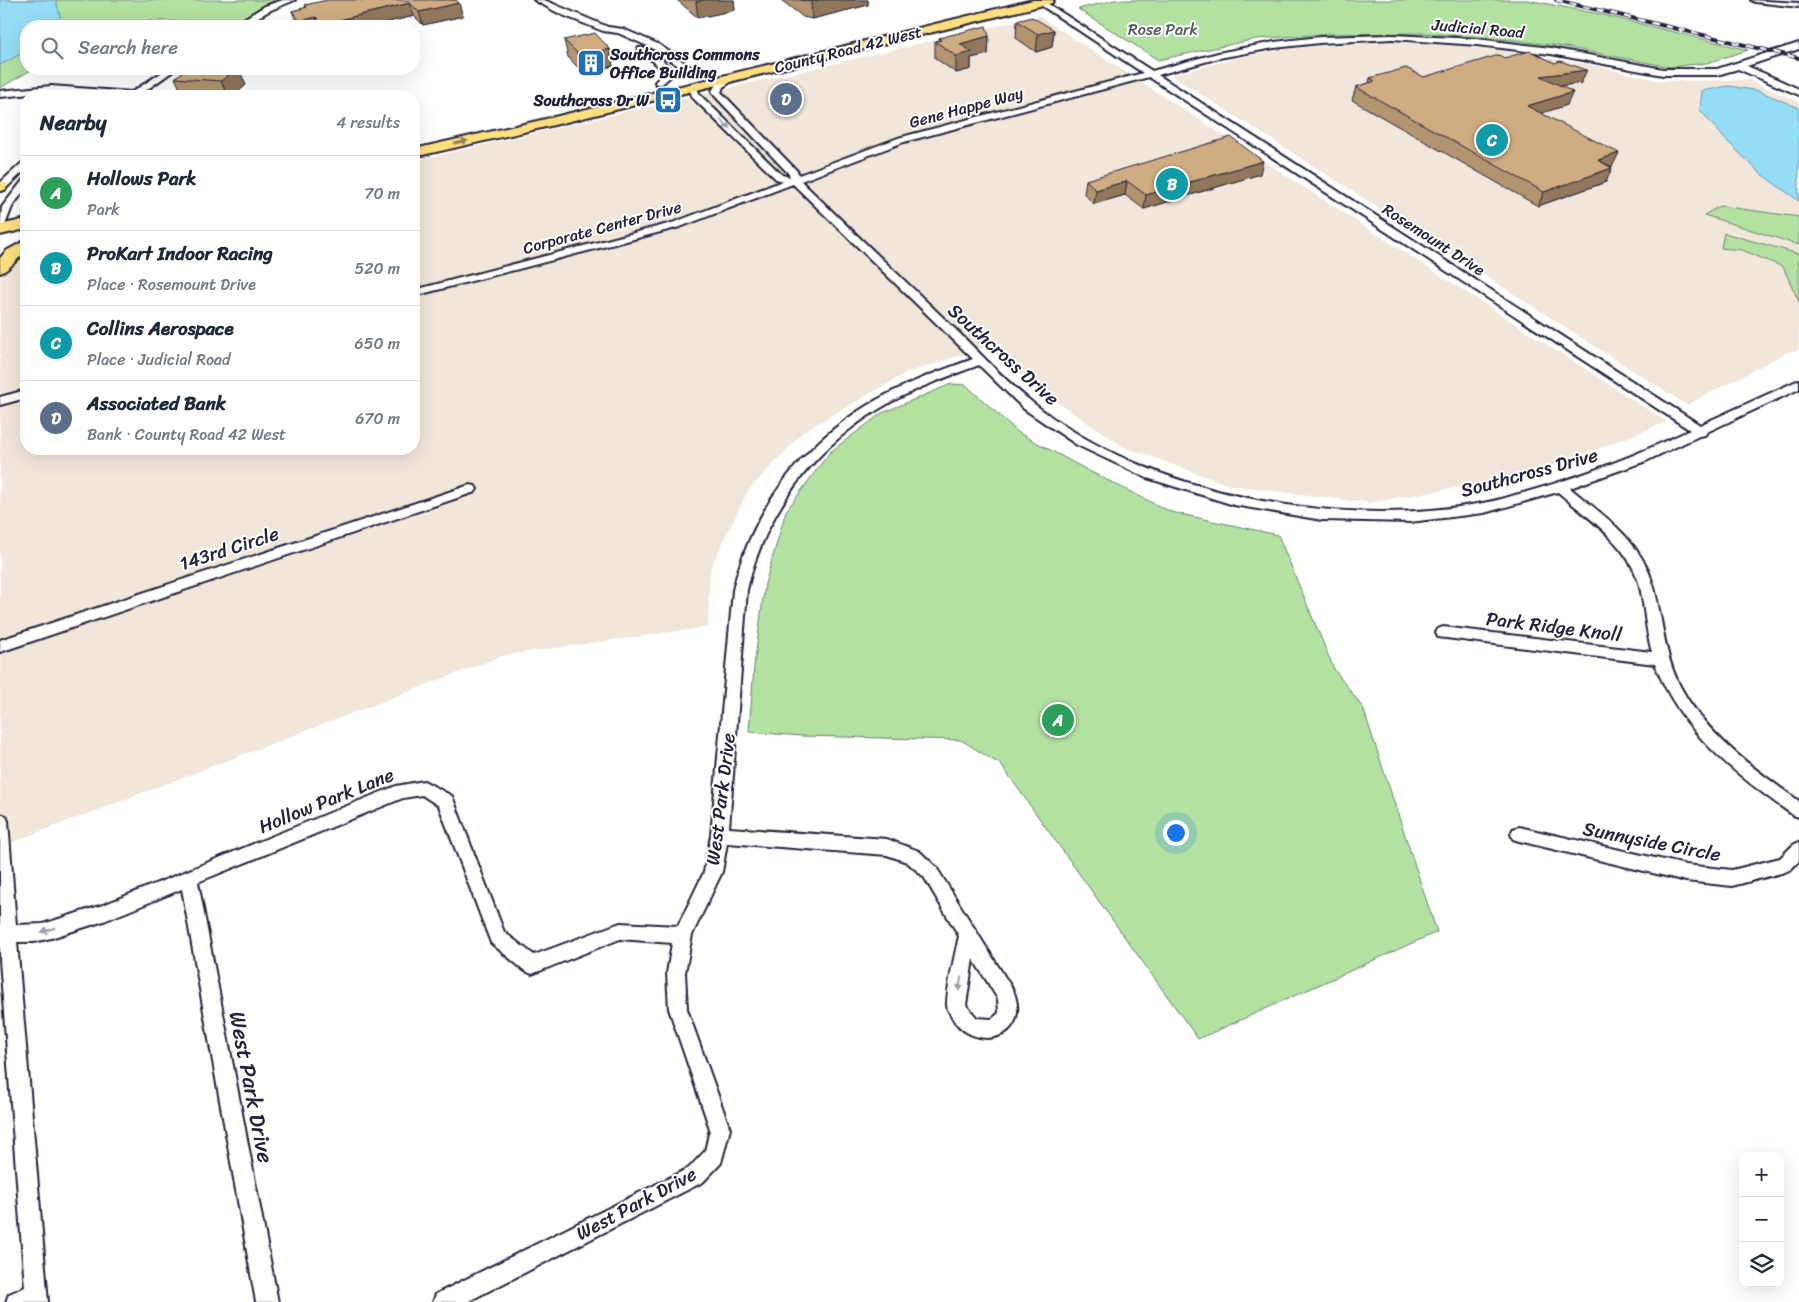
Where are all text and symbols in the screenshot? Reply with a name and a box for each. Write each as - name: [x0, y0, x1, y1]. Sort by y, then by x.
- street label: Judicial Road: [1430, 10, 1527, 47]
- park label: Rose Park: [1128, 15, 1198, 44]
- street label: County Road 42 West: [771, 17, 925, 82]
- search box: [20, 20, 420, 75]
- text: Search here: [78, 31, 178, 64]
- icon: search: [38, 34, 66, 62]
- place label: Southcross Commons Office Building: [609, 40, 760, 87]
- building icon: Southcross Commons Office Building: [576, 48, 606, 78]
- street label: Gene Happe Way: [906, 78, 1027, 137]
- pin: D: [770, 80, 802, 118]
- bus stop icon: Southcross Dr W: [653, 85, 683, 115]
- place label: Southcross Dr W: [532, 86, 649, 115]
- text: Nearby: [40, 104, 106, 142]
- text: 4 results: [336, 108, 400, 137]
- one-way arrow: [718, 118, 730, 130]
- pin: C: [1476, 121, 1508, 159]
- one-way arrow: [454, 138, 469, 146]
- text: Hollows Park: [87, 162, 196, 195]
- pin: B: [1156, 165, 1188, 203]
- text: A: [51, 179, 61, 208]
- text: 70 m: [364, 179, 400, 208]
- street label: Corporate Center Drive: [520, 192, 685, 263]
- text: Park: [87, 195, 120, 224]
- street label: Rosemount Drive: [1376, 195, 1491, 284]
- text: ProKart Indoor Racing: [87, 237, 273, 270]
- text: B: [51, 254, 61, 283]
- text: 520 m: [354, 254, 400, 283]
- text: Place · Rosemount Drive: [87, 270, 256, 299]
- street label: Southcross Drive: [940, 295, 1067, 414]
- text: Collins Aerospace: [87, 312, 234, 345]
- text: C: [51, 329, 61, 358]
- text: 650 m: [355, 329, 400, 358]
- text: Place · Judicial Road: [87, 345, 231, 374]
- text: Associated Bank: [87, 387, 226, 420]
- text: D: [51, 404, 61, 433]
- text: 670 m: [355, 404, 400, 433]
- text: Bank · County Road 42 West: [87, 420, 286, 449]
- street label: Southcross Drive: [1457, 438, 1602, 507]
- street label: 143rd Circle: [175, 517, 283, 580]
- street label: Park Ridge Knoll: [1484, 602, 1624, 651]
- pin: A: [1042, 701, 1074, 739]
- street label: West Park Drive: [696, 731, 745, 867]
- street label: Hollow Park Lane: [253, 758, 399, 843]
- street label: Sunnyside Circle: [1580, 812, 1724, 871]
- your location: [1163, 820, 1189, 846]
- one-way arrow: [40, 926, 55, 934]
- one-way arrow: [955, 977, 963, 993]
- street label: West Park Drive: [218, 1008, 285, 1166]
- map controls: [1739, 1152, 1784, 1287]
- button: +: [1739, 1152, 1784, 1197]
- street label: West Park Drive: [570, 1158, 703, 1249]
- button: −: [1739, 1197, 1784, 1242]
- button: layers: [1739, 1242, 1784, 1287]

